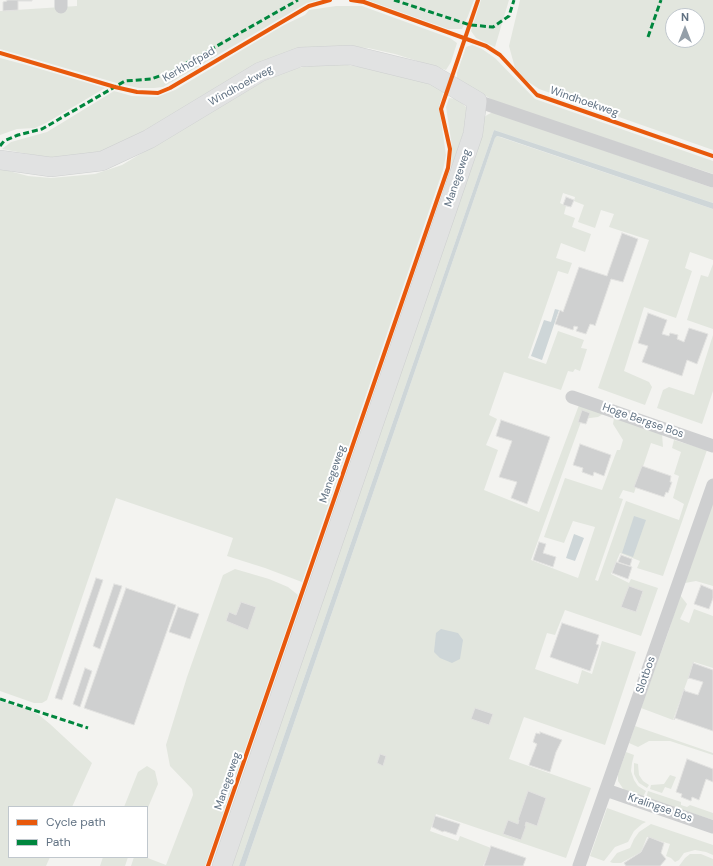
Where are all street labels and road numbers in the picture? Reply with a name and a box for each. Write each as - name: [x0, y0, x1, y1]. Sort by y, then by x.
- street label: Kerkhofpad: [160, 45, 218, 85]
- street label: Windhoekweg: [206, 63, 276, 109]
- street label: Windhoekweg: [548, 84, 620, 120]
- street label: Manegeweg: [442, 147, 474, 209]
- street label: Hoge Bergse Bos: [601, 401, 685, 441]
- street label: Manegeweg: [317, 443, 349, 505]
- street label: Slotbos: [634, 655, 658, 695]
- street label: Manegeweg: [212, 750, 244, 812]
- street label: Kralingse Bos: [626, 791, 694, 825]

